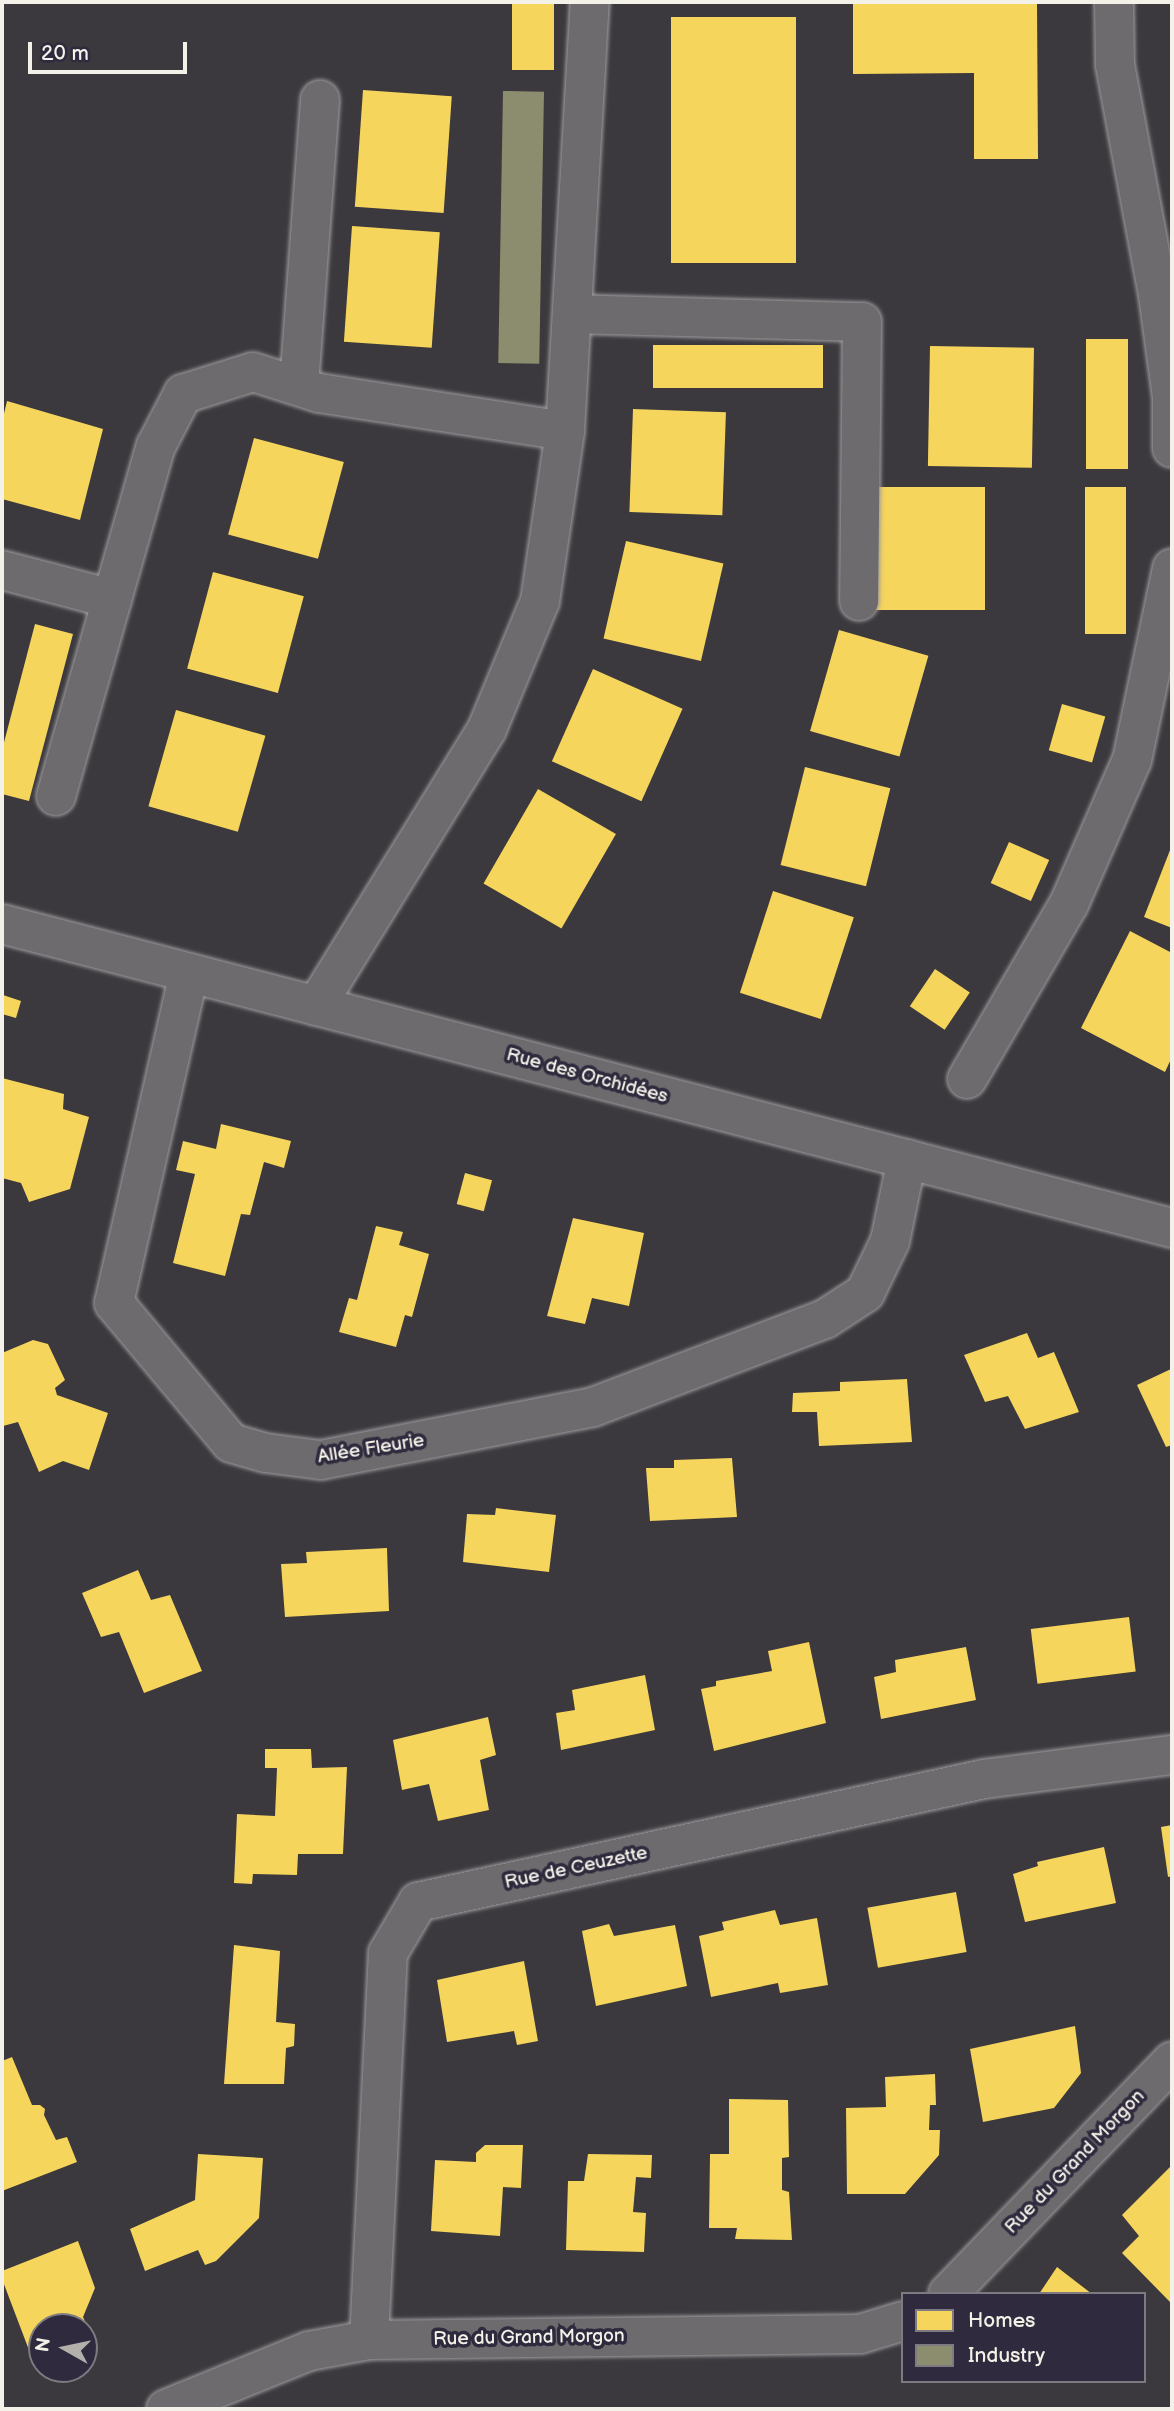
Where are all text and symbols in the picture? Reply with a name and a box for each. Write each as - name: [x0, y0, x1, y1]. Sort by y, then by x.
- scale bar: [32, 28, 191, 72]
- text: 20 m: [41, 41, 89, 66]
- street label: Rue des Orchidées: [504, 1043, 670, 1109]
- street label: Allée Fleurie: [316, 1429, 426, 1469]
- street label: Rue de Ceuzette: [502, 1842, 650, 1894]
- street label: Rue du Grand Morgon: [1000, 2085, 1150, 2239]
- legend: [901, 2292, 1146, 2383]
- text: Homes: [968, 2308, 1036, 2333]
- north arrow: [28, 2313, 98, 2383]
- street label: Rue du Grand Morgon: [433, 2325, 625, 2351]
- text: N: [31, 2336, 56, 2354]
- text: Industry: [968, 2343, 1045, 2368]

